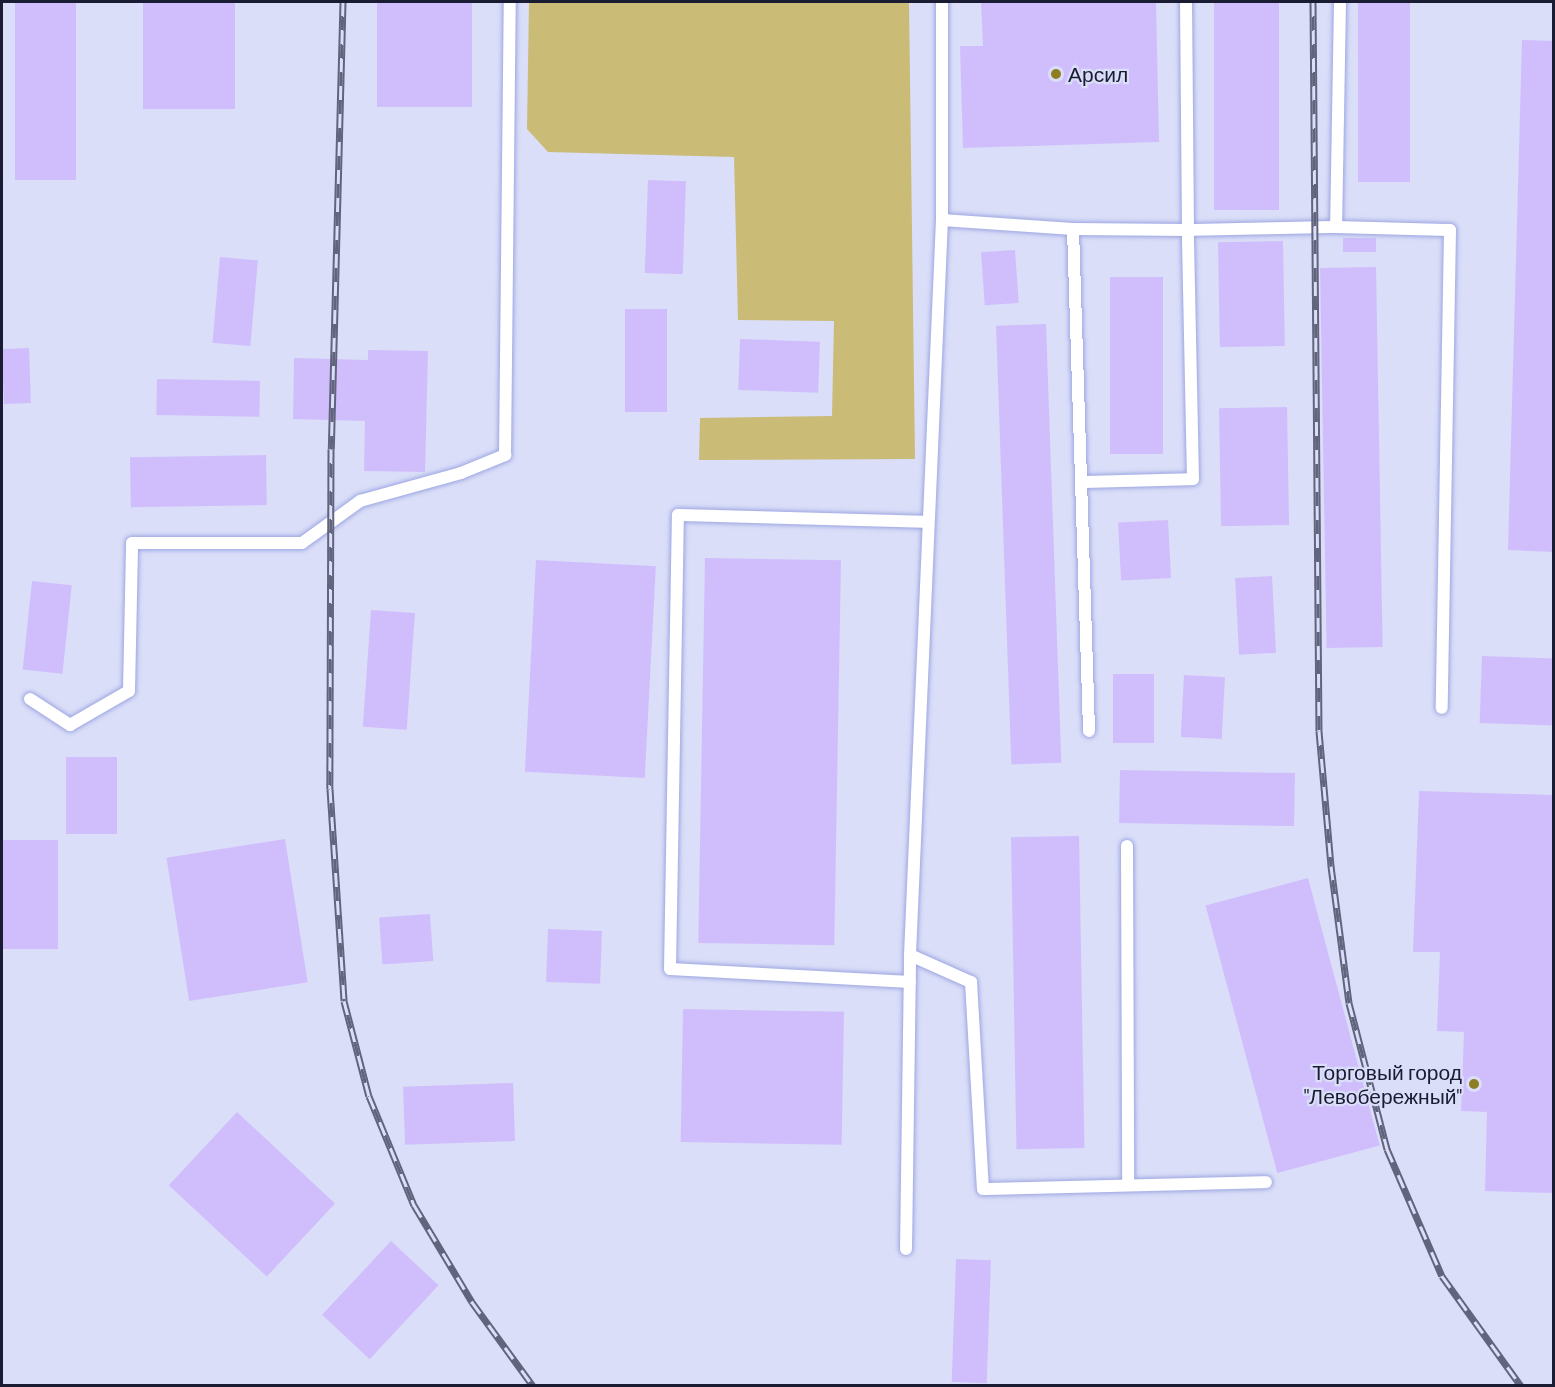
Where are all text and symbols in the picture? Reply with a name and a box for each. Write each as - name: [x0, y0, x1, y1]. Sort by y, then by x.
- place label: Арсил: [1068, 61, 1128, 87]
- marker: Арсил: [1049, 67, 1063, 81]
- place label: Торговый город "Левобережный": [1304, 1059, 1462, 1109]
- marker: Торговый город "Левобережный": [1467, 1077, 1481, 1091]

